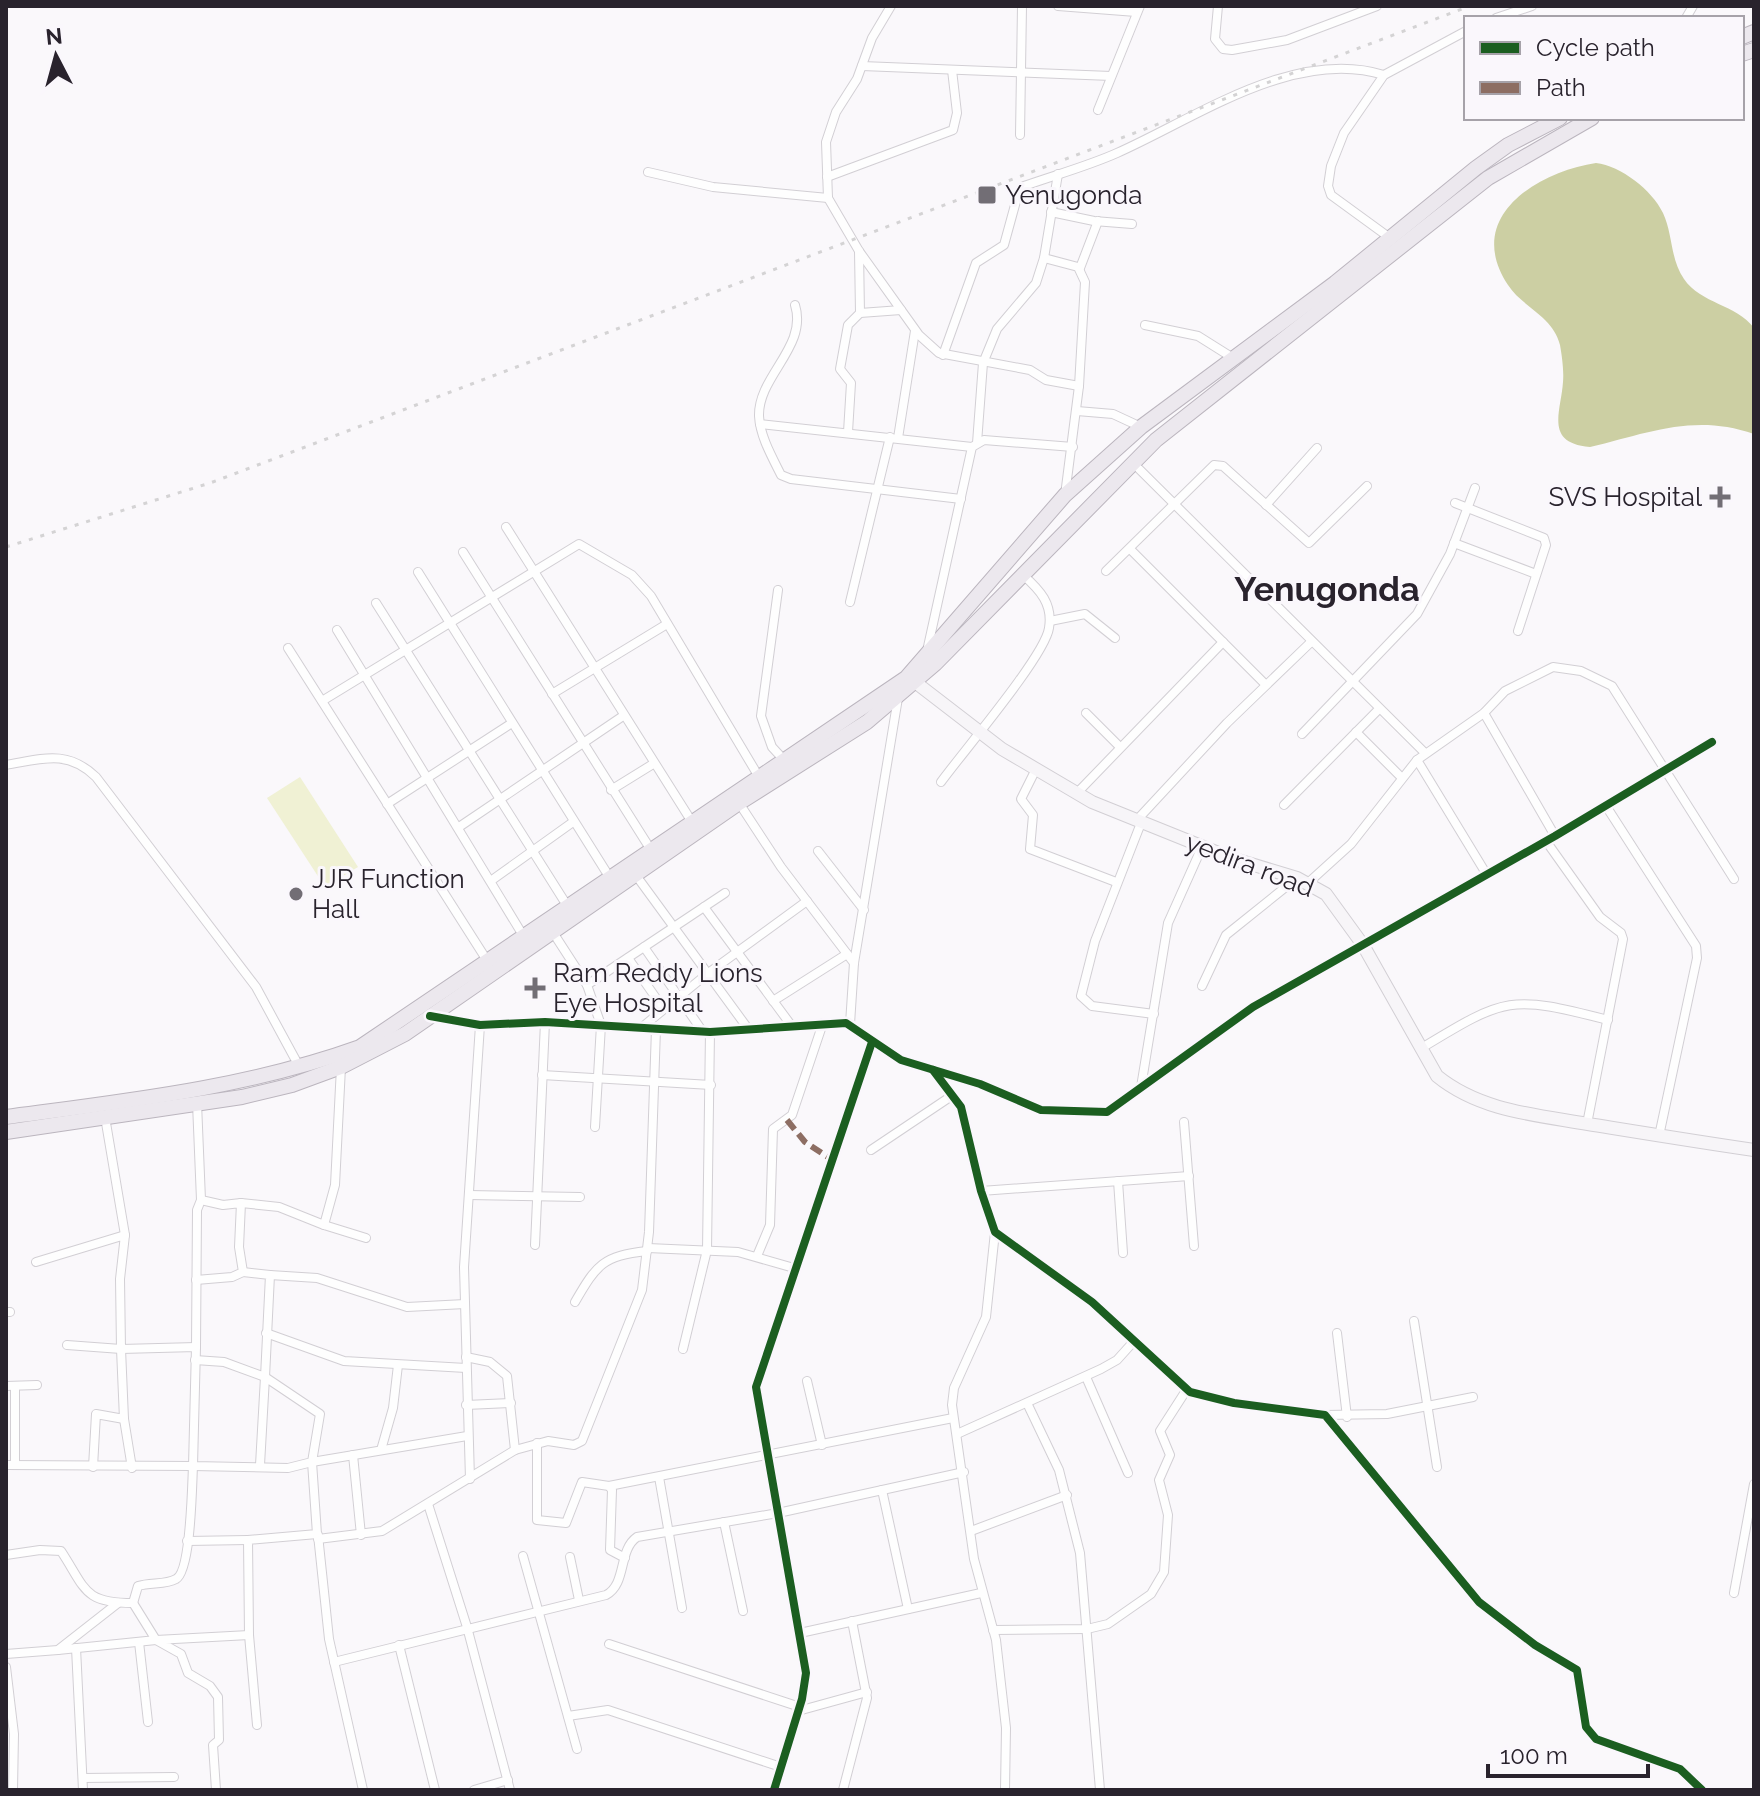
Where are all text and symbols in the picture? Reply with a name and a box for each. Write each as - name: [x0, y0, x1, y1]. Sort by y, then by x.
- north arrow: [16, 16, 96, 96]
- legend: [1464, 16, 1744, 120]
- text: N: [44, 22, 64, 50]
- text: Cycle path: [1536, 33, 1655, 62]
- text: Path: [1536, 73, 1586, 102]
- place label: Yenugonda: [1005, 180, 1142, 210]
- marker: Yenugonda: [976, 184, 998, 206]
- place label: SVS Hospital: [1548, 482, 1703, 512]
- marker: SVS Hospital: [1709, 486, 1731, 508]
- district label: Yenugonda: [1234, 569, 1420, 609]
- street label: yedira road: [1182, 827, 1318, 903]
- place label: JJR Function Hall: [312, 864, 465, 924]
- marker: JJR Function Hall: [287, 885, 305, 903]
- place label: Ram Reddy Lions Eye Hospital: [553, 958, 763, 1018]
- marker: Ram Reddy Lions Eye Hospital: [524, 977, 546, 999]
- scale bar: [1488, 1728, 1648, 1778]
- text: 100 m: [1500, 1741, 1568, 1770]

